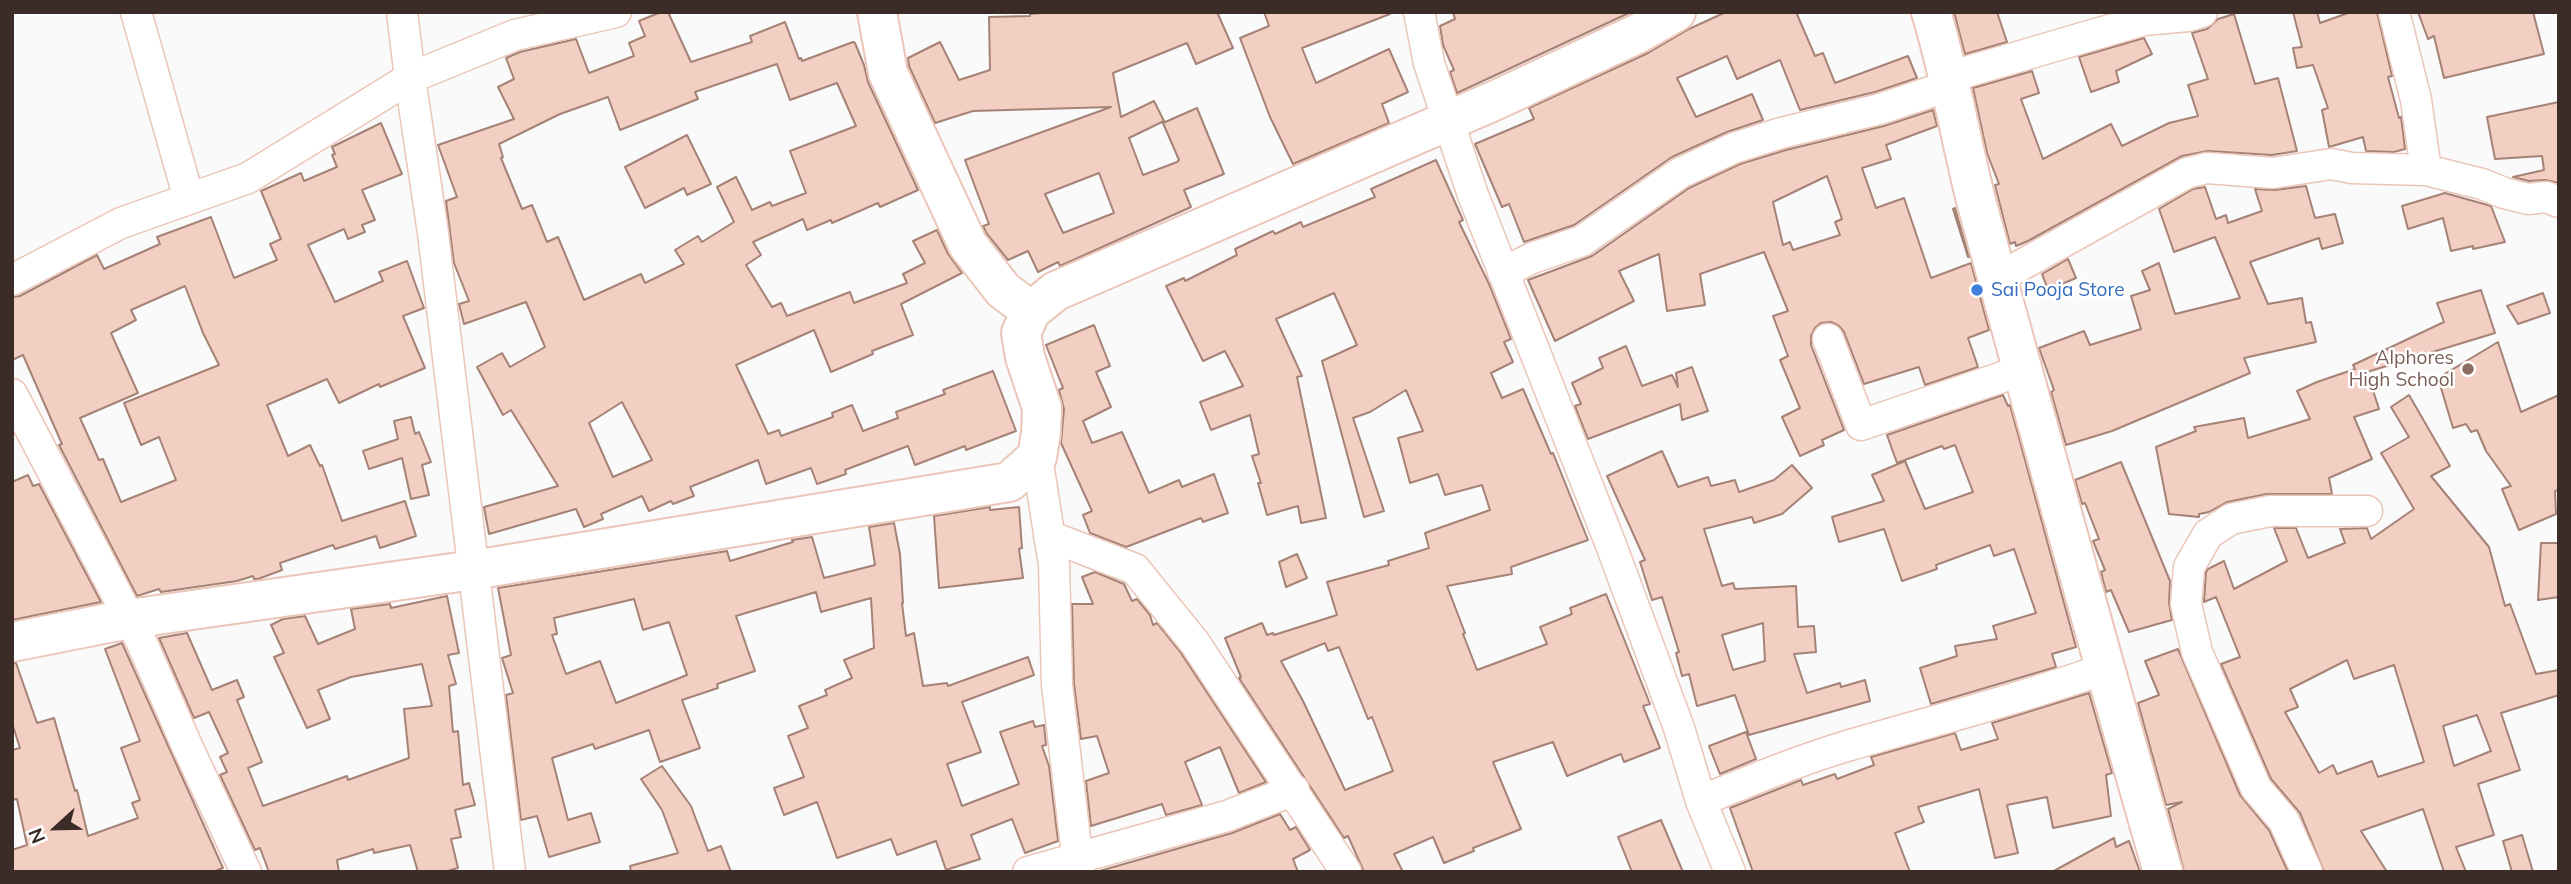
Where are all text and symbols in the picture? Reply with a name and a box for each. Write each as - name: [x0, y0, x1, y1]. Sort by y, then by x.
- place label: Sai Pooja Store: [1991, 279, 2125, 301]
- marker: Sai Pooja Store: [1969, 282, 1985, 298]
- place label: Alphores High School: [2349, 347, 2454, 391]
- marker: Alphores High School: [2460, 361, 2476, 377]
- north arrow: [21, 793, 91, 863]
- text: N: [23, 825, 50, 847]

